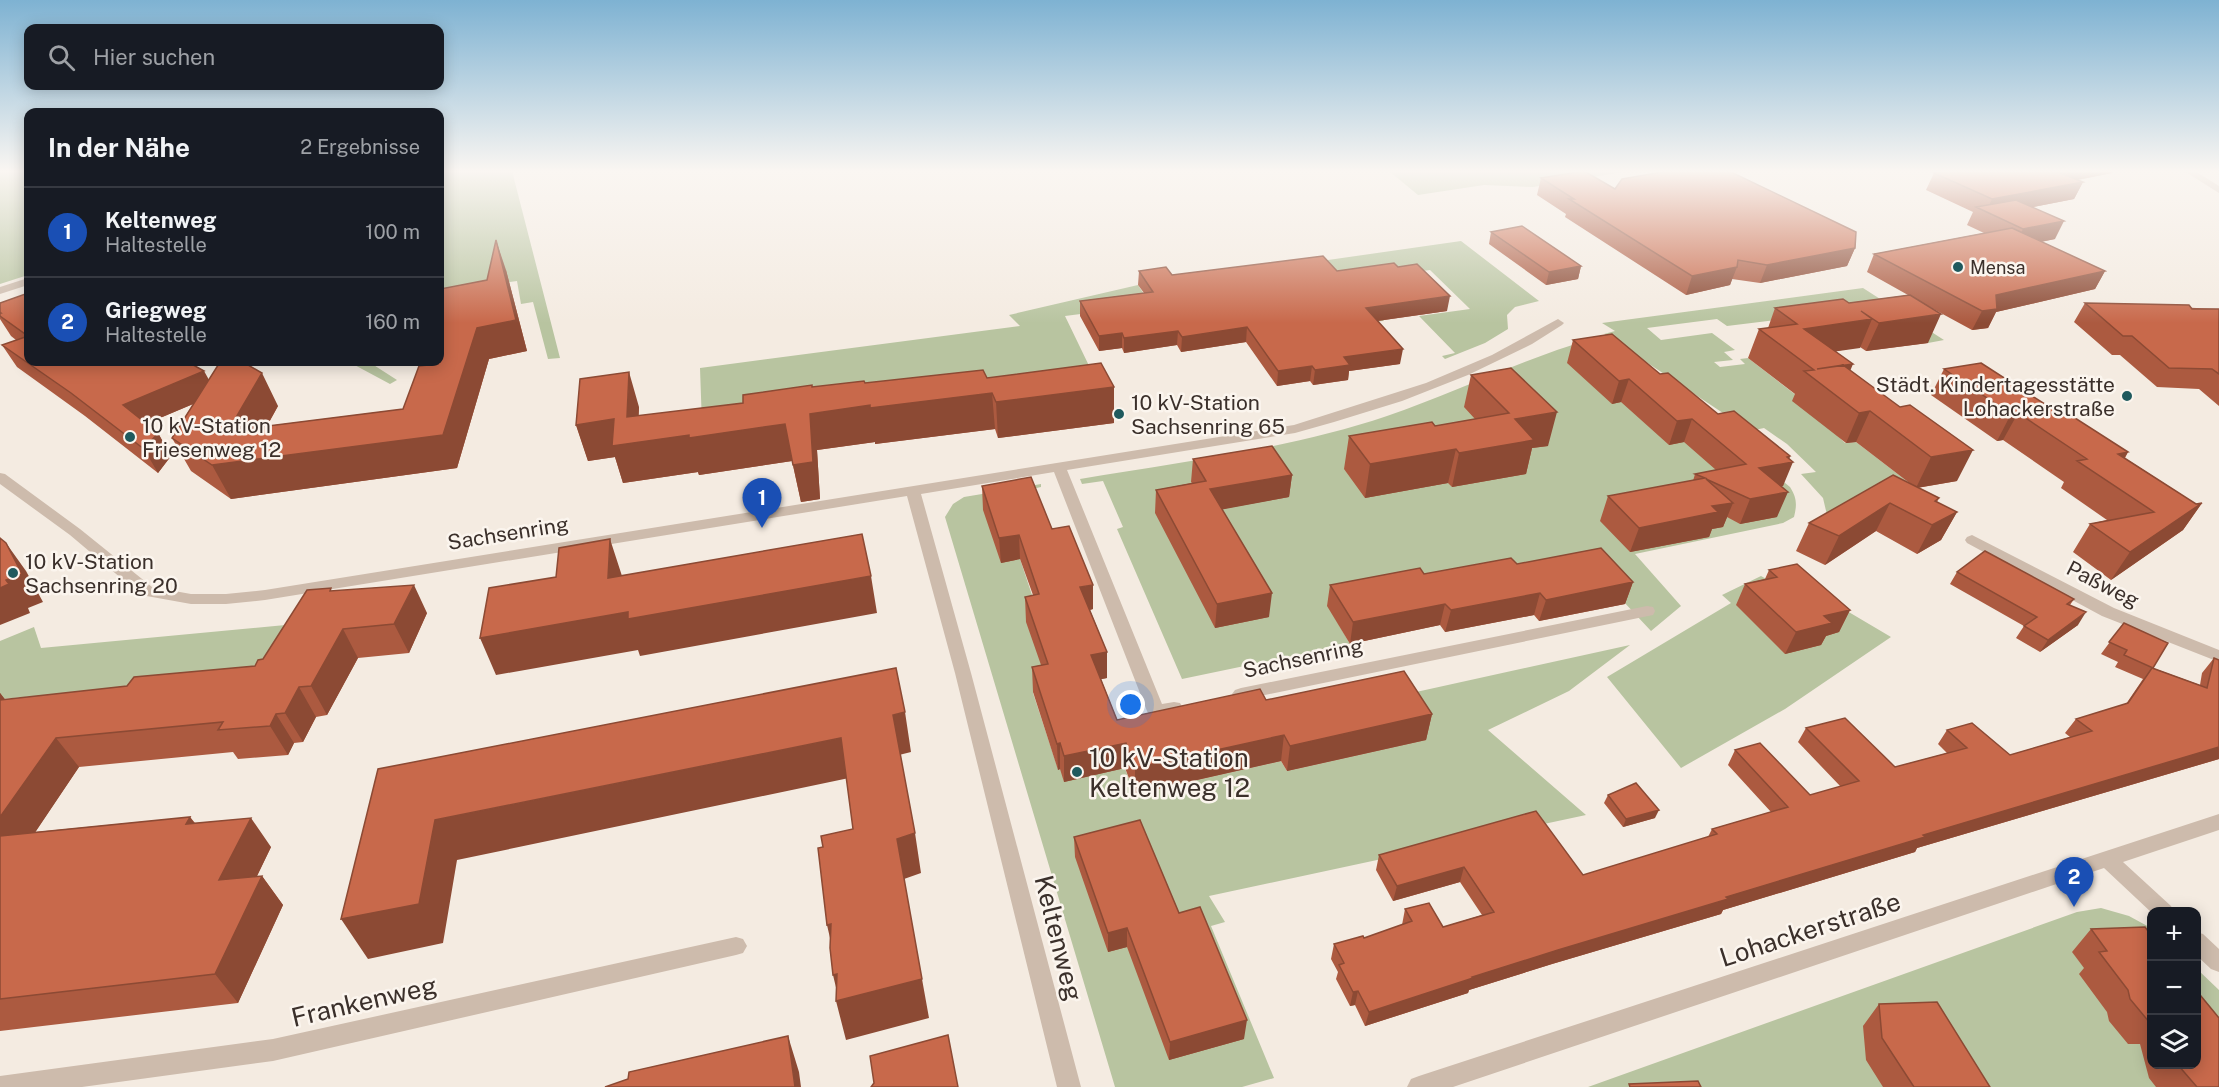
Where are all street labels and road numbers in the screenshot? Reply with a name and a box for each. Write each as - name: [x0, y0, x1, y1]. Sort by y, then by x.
- street label: Sachsenring: [446, 511, 570, 555]
- street label: Paßweg: [2062, 555, 2144, 613]
- street label: Sachsenring: [1241, 633, 1365, 683]
- street label: Keltenweg: [1028, 872, 1090, 1004]
- street label: Lohackerstraße: [1716, 885, 1904, 973]
- street label: Frankenweg: [288, 969, 440, 1033]

